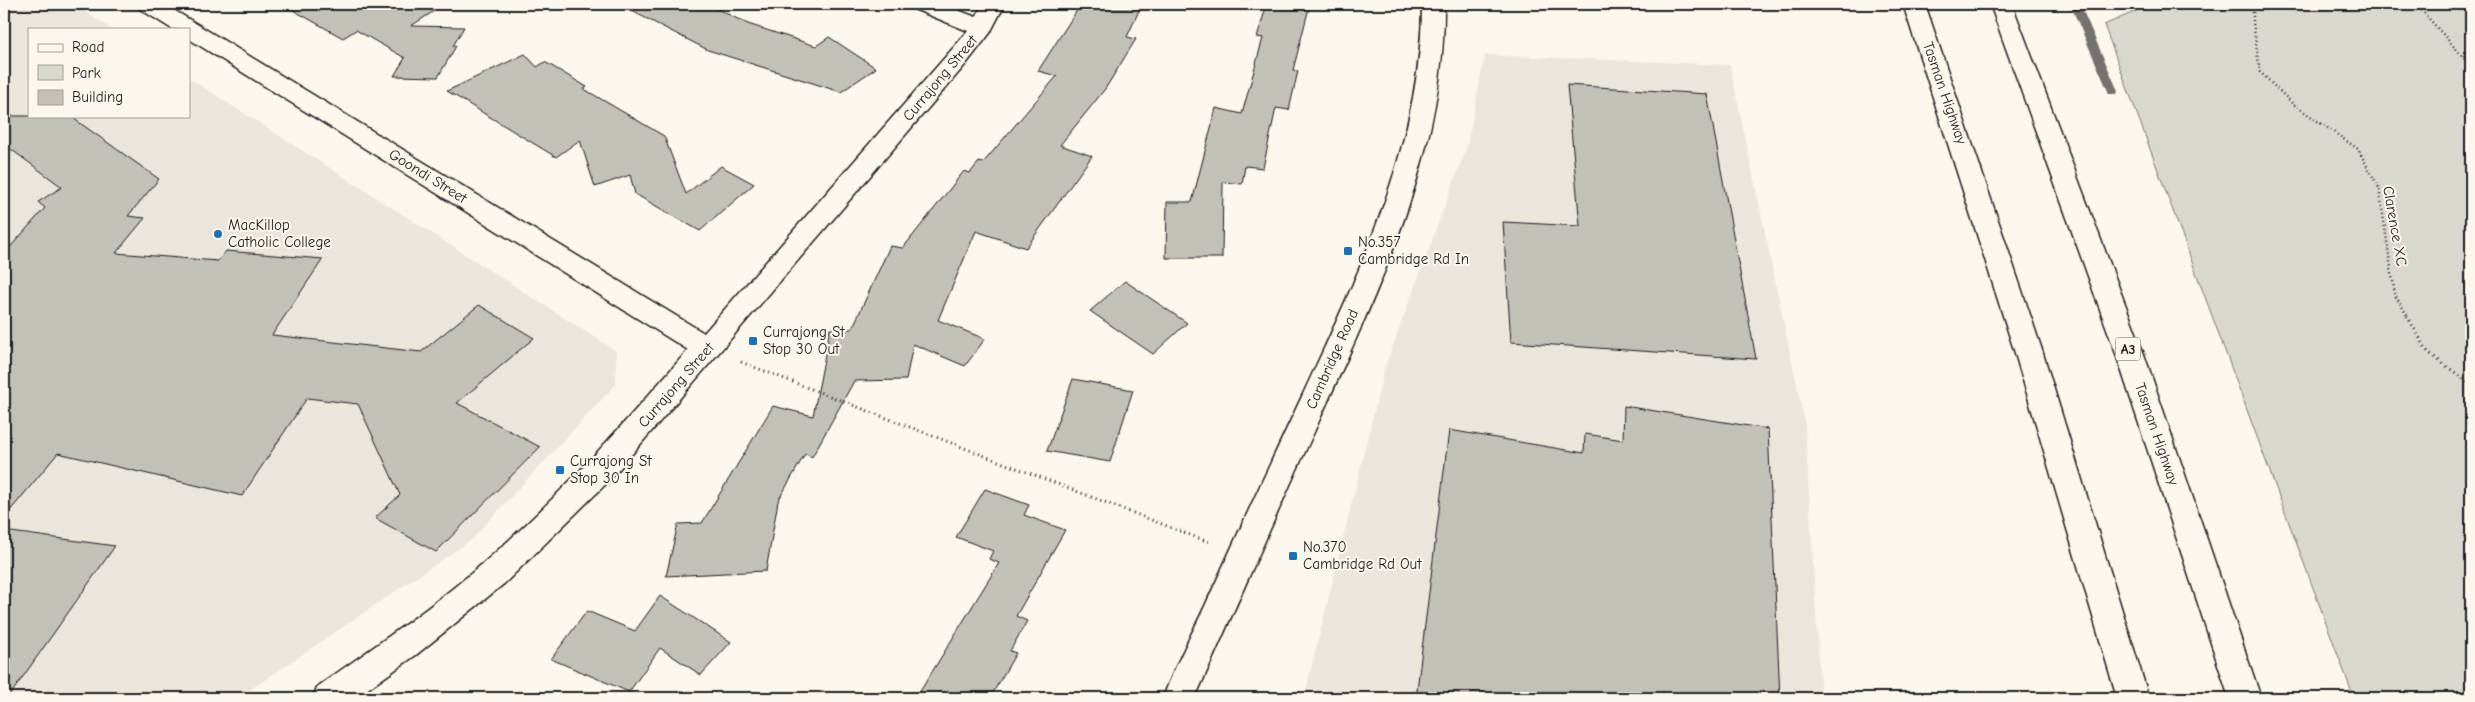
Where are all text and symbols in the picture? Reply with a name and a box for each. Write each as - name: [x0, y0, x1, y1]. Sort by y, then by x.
- legend: [28, 28, 190, 118]
- street label: Currajong Street: [899, 31, 982, 125]
- text: Road: [72, 38, 104, 56]
- street label: Tasman Highway: [1919, 39, 1971, 147]
- text: Park: [72, 64, 101, 82]
- text: Building: [72, 88, 123, 106]
- street label: Goondi Street: [386, 145, 471, 208]
- street label: Clarence XC: [2379, 185, 2411, 267]
- place label: MacKillop Catholic College: [228, 216, 331, 251]
- marker: MacKillop Catholic College: [212, 228, 224, 240]
- place label: No.357 Cambridge Rd In: [1358, 233, 1469, 268]
- marker: No.357 Cambridge Rd In: [1342, 245, 1354, 257]
- street label: Cambridge Road: [1302, 306, 1362, 412]
- place label: Currajong St Stop 30 Out: [763, 323, 845, 358]
- marker: Currajong St Stop 30 Out: [747, 335, 759, 347]
- street label: Currajong Street: [634, 338, 718, 431]
- road number: A3: [2116, 338, 2140, 360]
- street label: Tasman Highway: [2131, 380, 2183, 488]
- place label: Currajong St Stop 30 In: [570, 452, 652, 487]
- marker: Currajong St Stop 30 In: [554, 464, 566, 476]
- place label: No.370 Cambridge Rd Out: [1303, 538, 1422, 573]
- marker: No.370 Cambridge Rd Out: [1287, 550, 1299, 562]

